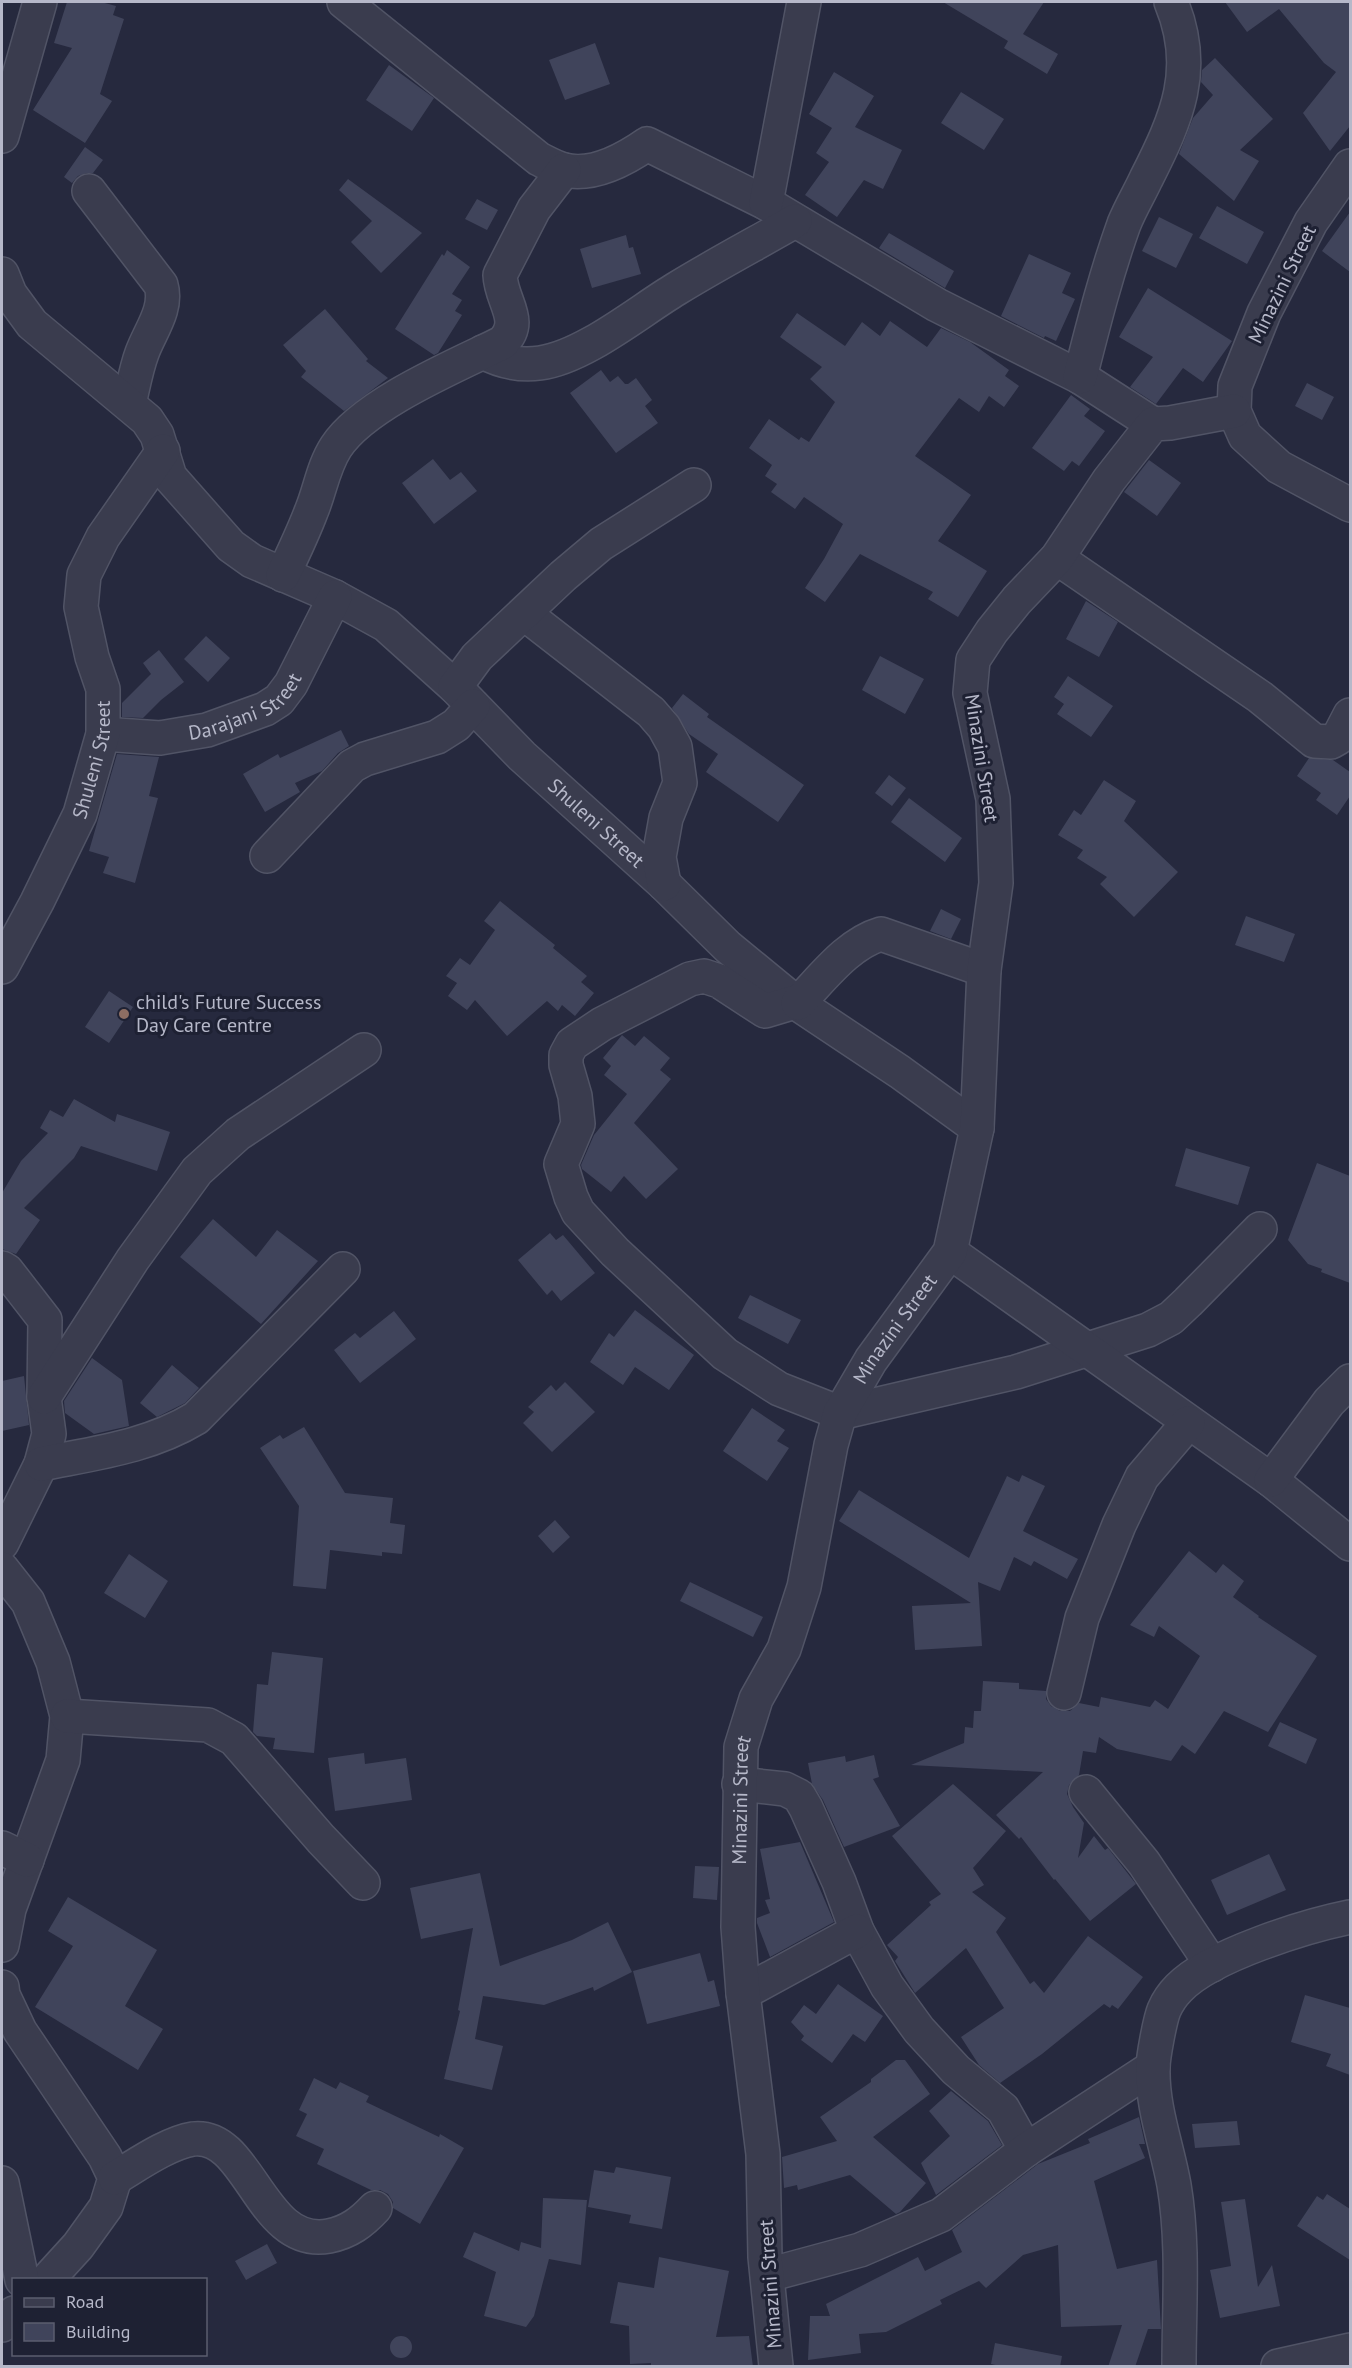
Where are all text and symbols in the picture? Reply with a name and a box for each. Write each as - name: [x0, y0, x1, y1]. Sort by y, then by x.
- street label: Minazini Street: [1242, 220, 1322, 348]
- street label: Darajani Street: [186, 668, 308, 746]
- street label: Minazini Street: [959, 692, 1005, 824]
- street label: Shuleni Street: [66, 700, 116, 822]
- street label: Shuleni Street: [543, 773, 650, 873]
- place label: child's Future Success Day Care Centre: [136, 989, 321, 1038]
- marker: child's Future Success Day Care Centre: [117, 1007, 131, 1021]
- street label: Minazini Street: [847, 1268, 943, 1389]
- street label: Minazini Street: [726, 1732, 757, 1865]
- street label: Minazini Street: [753, 2219, 787, 2349]
- legend: [12, 2278, 207, 2356]
- text: Road: [66, 2290, 104, 2313]
- text: Building: [66, 2320, 130, 2343]

